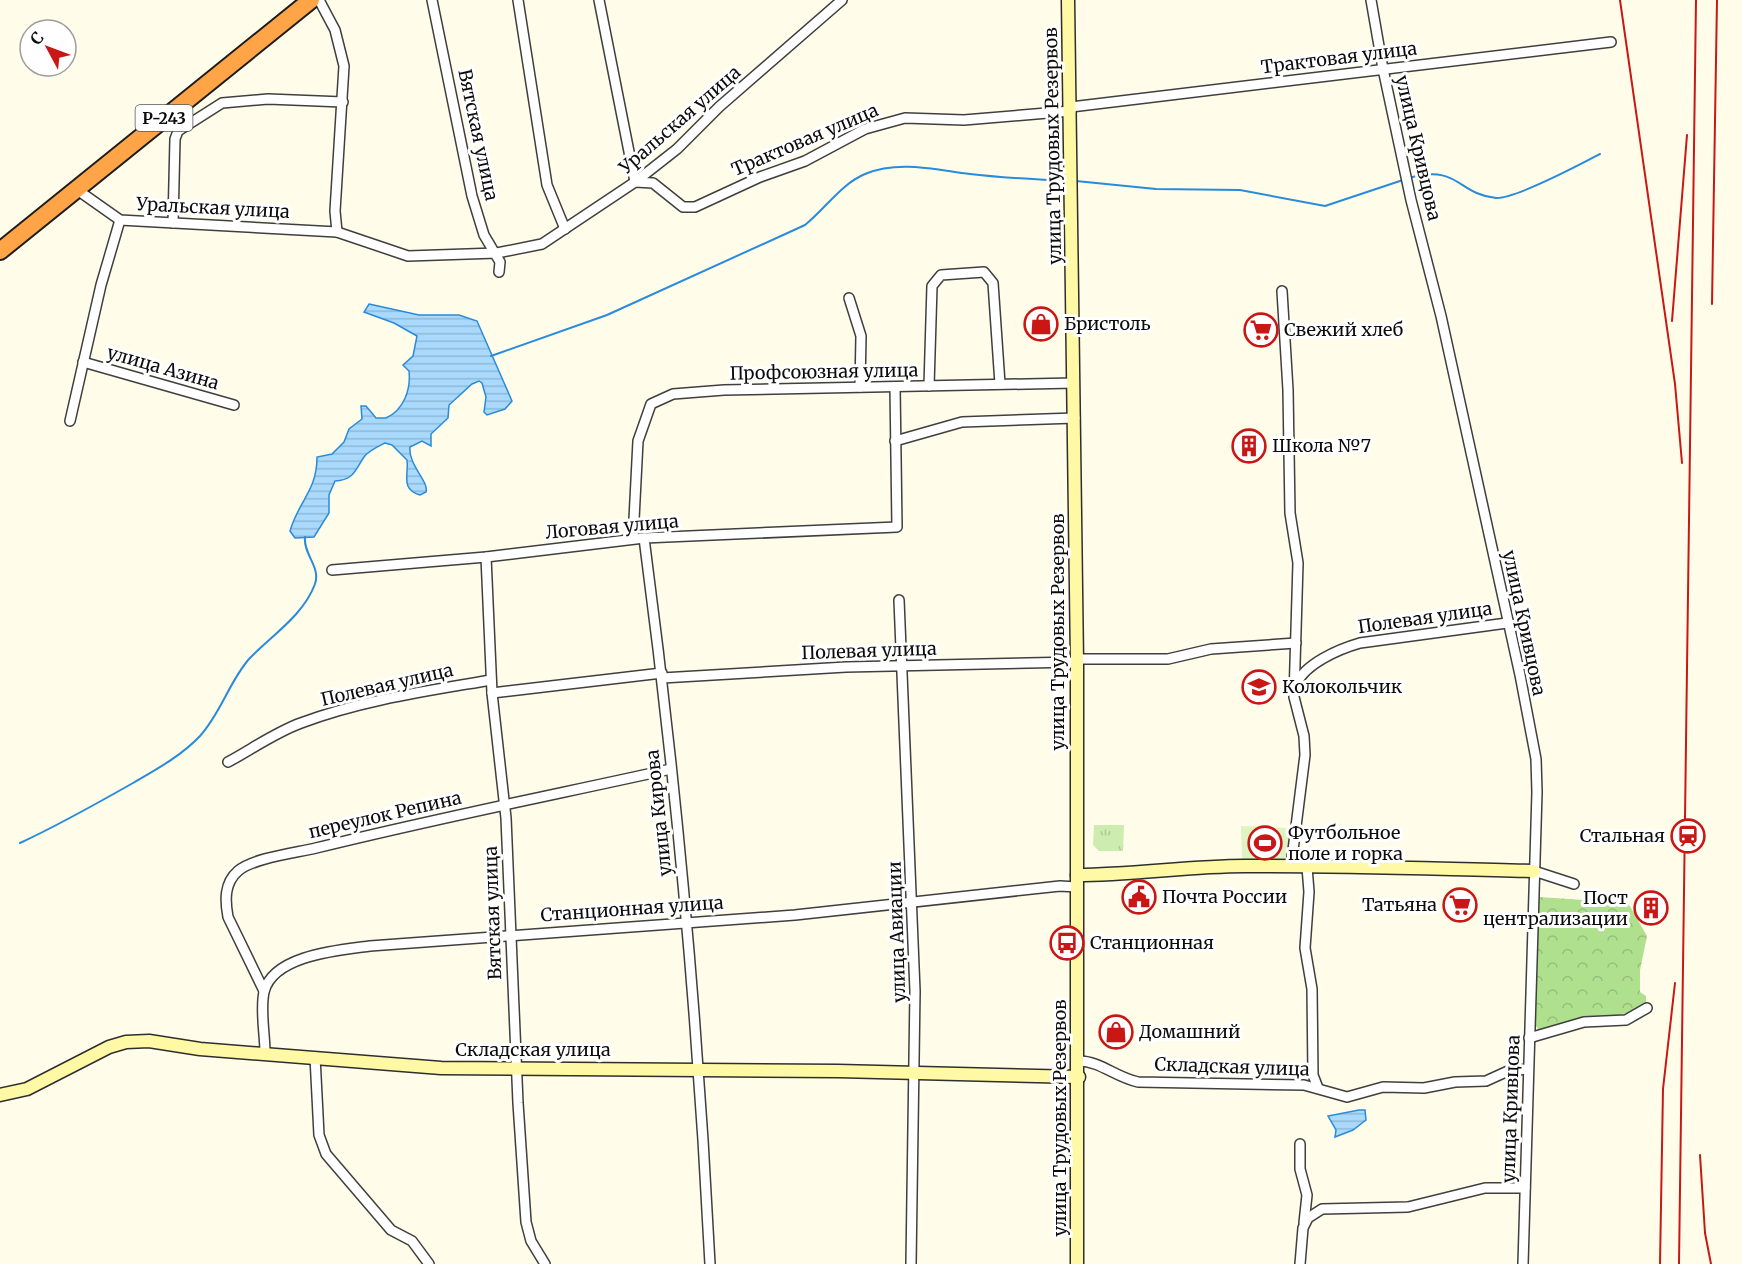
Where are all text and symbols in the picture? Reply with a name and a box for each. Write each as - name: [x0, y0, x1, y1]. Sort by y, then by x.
- north arrow: [18, 18, 78, 78]
- street label: улица Трудовых Резервов: [1039, 27, 1066, 265]
- text: С: [26, 28, 48, 49]
- street label: Трактовая улица: [1260, 36, 1419, 78]
- street label: Уральская улица: [613, 60, 745, 179]
- street label: Вятская улица: [453, 67, 504, 203]
- street label: улица Кривцова: [1391, 73, 1446, 223]
- street label: Трактовая улица: [728, 98, 882, 181]
- road number: Р-243: [136, 105, 192, 131]
- street label: Уральская улица: [135, 192, 291, 223]
- shop icon: Бристоль: [1023, 306, 1059, 342]
- place label: Бристоль: [1064, 312, 1151, 335]
- supermarket icon: Свежий хлеб: [1243, 312, 1279, 348]
- place label: Свежий хлеб: [1284, 318, 1403, 341]
- street label: улица Азина: [104, 341, 222, 395]
- street label: Профсоюзная улица: [729, 358, 919, 385]
- building icon: Школа №7: [1231, 428, 1267, 464]
- place label: Школа №7: [1272, 434, 1371, 457]
- street label: Логовая улица: [544, 509, 680, 544]
- street label: улица Трудовых Резервов: [1046, 513, 1069, 751]
- street label: улица Кривцова: [1498, 548, 1551, 698]
- street label: Полевая улица: [1356, 597, 1494, 638]
- street label: Полевая улица: [801, 637, 937, 664]
- street label: Полевая улица: [318, 658, 456, 711]
- school or university icon: Колокольчик: [1241, 669, 1277, 705]
- place label: Колокольчик: [1282, 675, 1403, 698]
- street label: улица Кирова: [640, 748, 677, 877]
- street label: переулок Репина: [306, 786, 464, 843]
- station icon: Стальная: [1670, 818, 1706, 854]
- place label: Футбольное поле и горка: [1288, 821, 1403, 865]
- place label: Стальная: [1580, 824, 1665, 847]
- sports icon: Футбольное поле и горка: [1247, 825, 1283, 861]
- street label: Вятская улица: [479, 845, 506, 980]
- street label: улица Авиации: [883, 861, 910, 1003]
- public building icon: Почта России: [1121, 879, 1157, 915]
- place label: Почта России: [1162, 885, 1287, 908]
- place label: Пост централизации: [1483, 886, 1628, 930]
- supermarket icon: Татьяна: [1442, 887, 1478, 923]
- building icon: Пост централизации: [1633, 890, 1669, 926]
- street label: Станционная улица: [540, 891, 725, 926]
- place label: Татьяна: [1362, 893, 1437, 916]
- bus stop icon: Станционная: [1049, 925, 1085, 961]
- place label: Станционная: [1090, 931, 1214, 954]
- street label: улица Трудовых Резервов: [1048, 999, 1071, 1237]
- shop icon: Домашний: [1098, 1014, 1134, 1050]
- place label: Домашний: [1139, 1020, 1240, 1043]
- street label: улица Кривцова: [1496, 1034, 1525, 1184]
- street label: Складская улица: [455, 1038, 611, 1061]
- street label: Складская улица: [1154, 1052, 1310, 1081]

